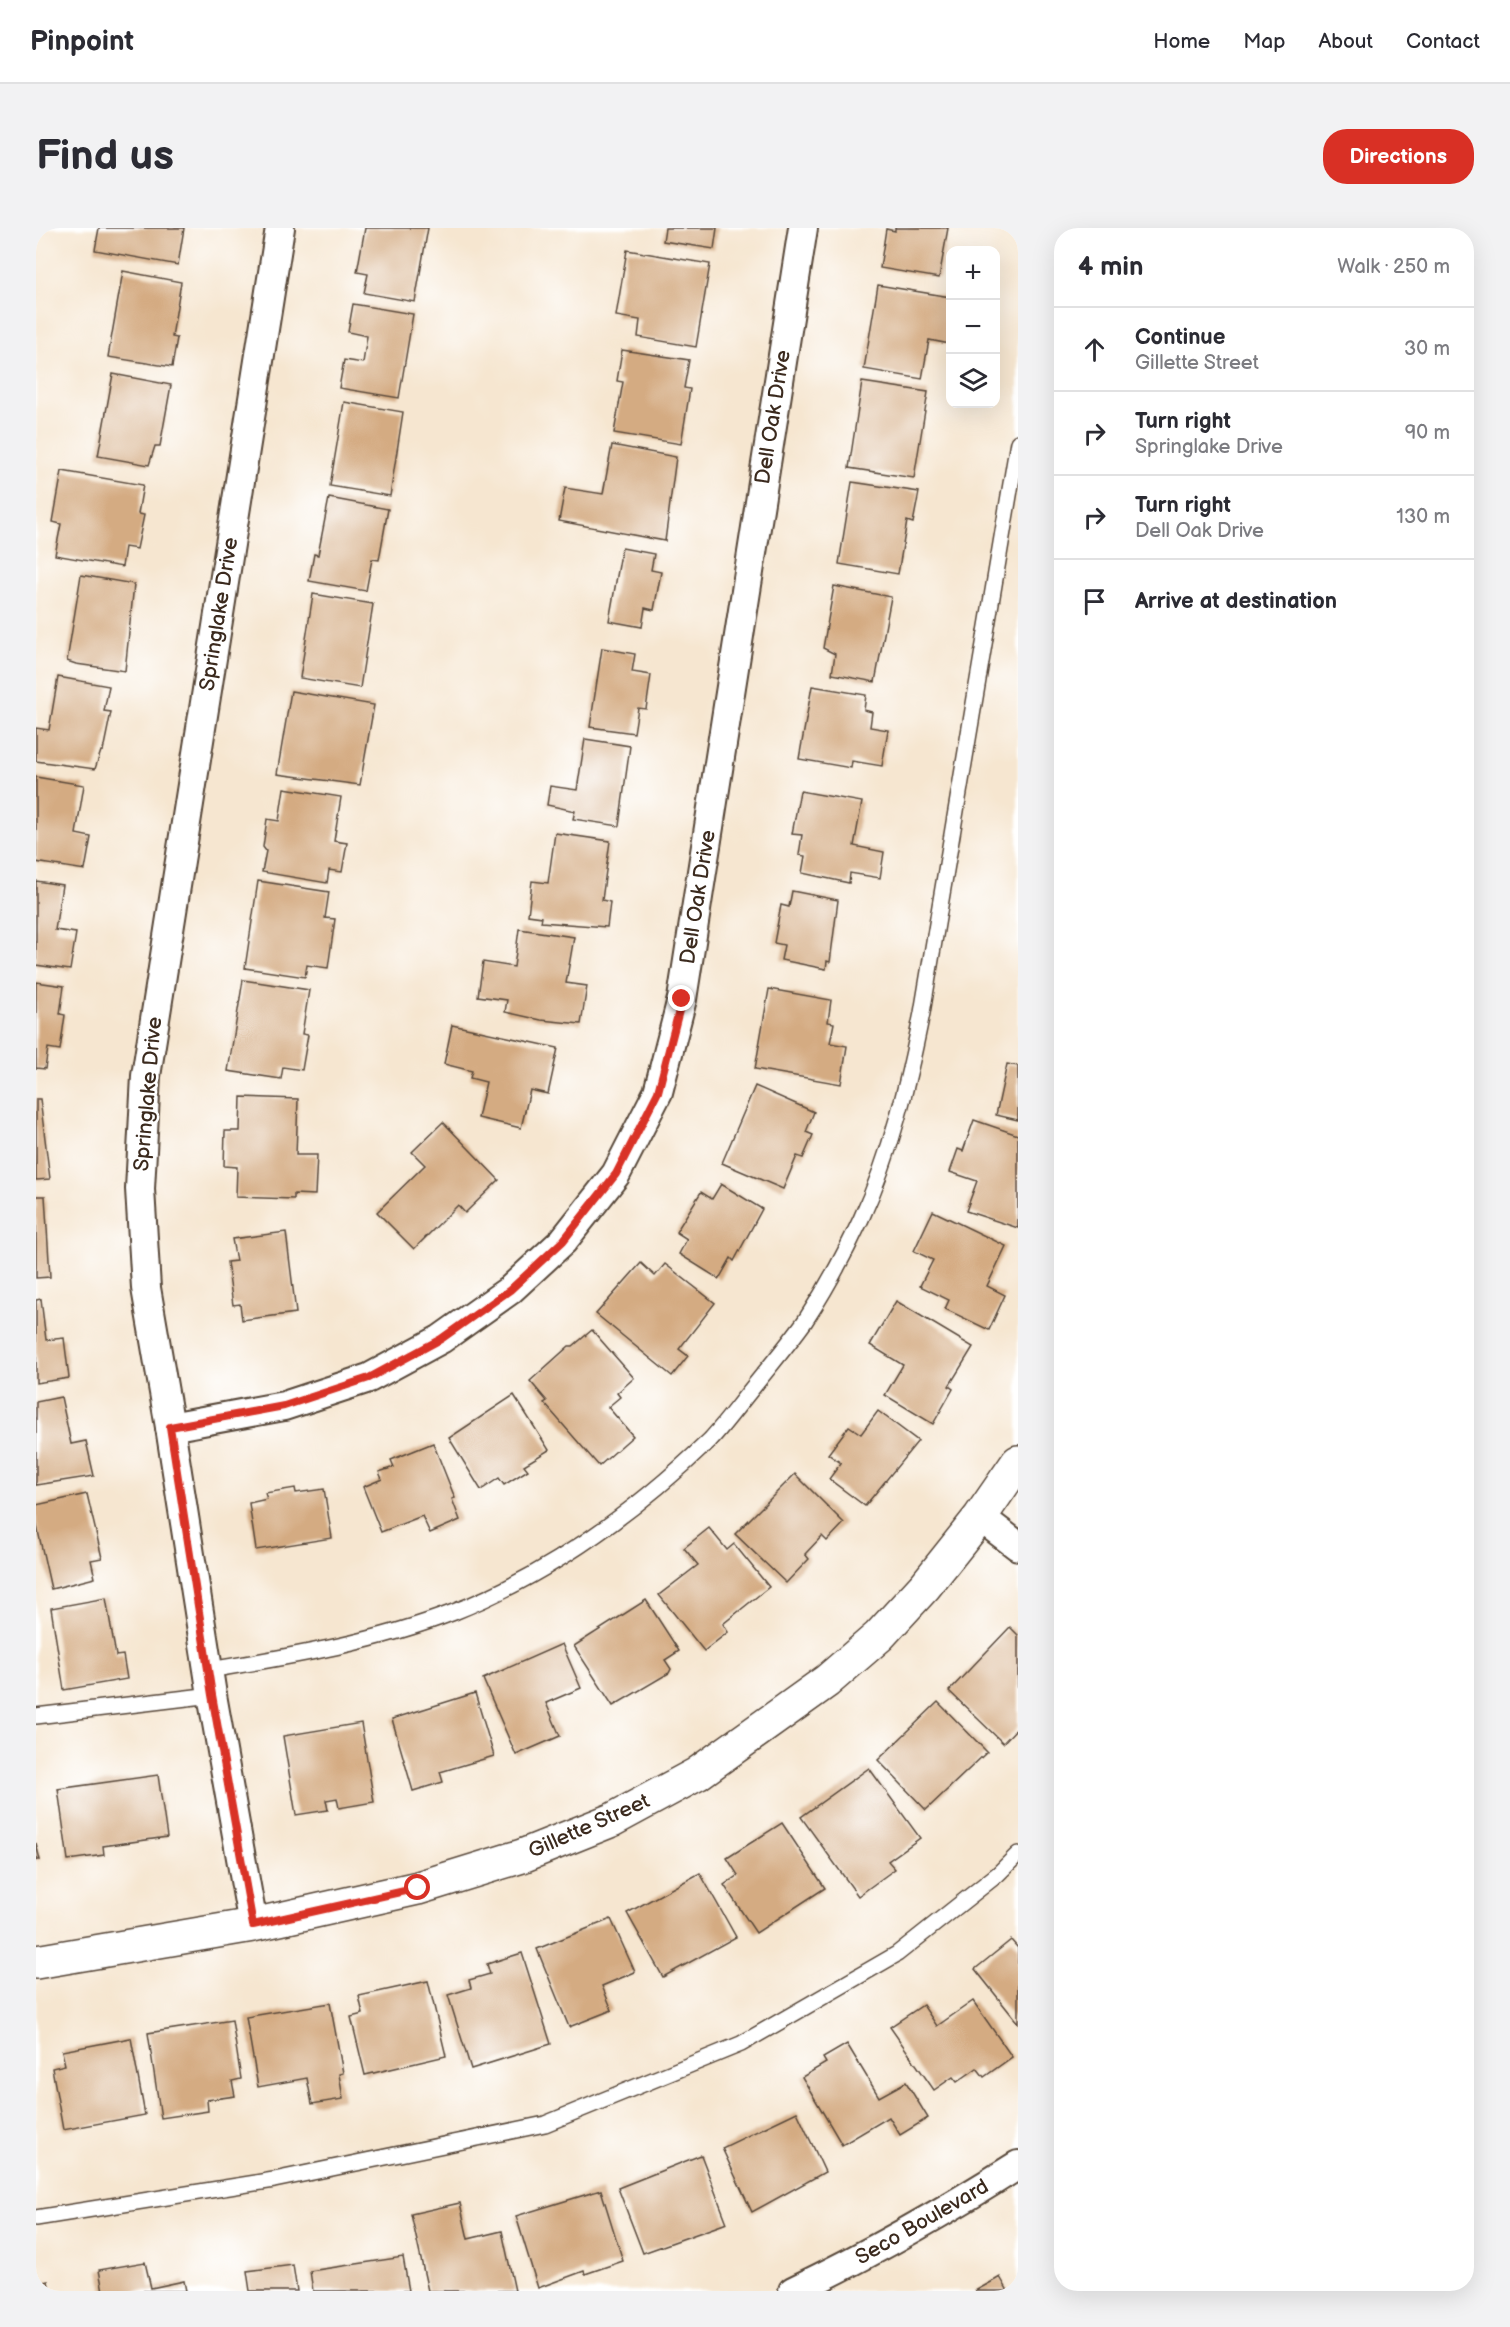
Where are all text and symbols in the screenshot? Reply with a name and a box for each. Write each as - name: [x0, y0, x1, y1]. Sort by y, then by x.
- text: Pinpoint: [30, 25, 134, 58]
- text: Home: [1153, 29, 1210, 54]
- text: Map: [1243, 29, 1285, 54]
- text: About: [1318, 29, 1373, 54]
- text: Contact: [1406, 29, 1480, 54]
- button: Directions: [1323, 129, 1474, 184]
- text: Find us: [36, 131, 174, 182]
- map controls: [946, 246, 1000, 408]
- button: +: [946, 246, 1000, 300]
- text: 4 min: [1078, 252, 1143, 283]
- text: Walk · 250 m: [1337, 255, 1450, 279]
- button: −: [946, 300, 1000, 354]
- text: Continue: [1135, 324, 1225, 351]
- icon: ahead: [1078, 333, 1111, 366]
- text: 30 m: [1404, 337, 1450, 361]
- street label: Dell Oak Drive: [750, 348, 796, 486]
- text: Gillette Street: [1135, 351, 1259, 375]
- button: layers: [946, 354, 1000, 408]
- text: Turn right: [1135, 408, 1231, 435]
- icon: right: [1078, 417, 1111, 450]
- text: 90 m: [1405, 421, 1450, 445]
- text: Springlake Drive: [1135, 435, 1283, 459]
- text: Turn right: [1135, 492, 1231, 519]
- icon: right: [1078, 501, 1111, 534]
- text: 130 m: [1396, 505, 1450, 529]
- text: Dell Oak Drive: [1135, 519, 1264, 543]
- street label: Springlake Drive: [195, 535, 243, 693]
- icon: arrive: [1078, 585, 1111, 618]
- text: Arrive at destination: [1135, 588, 1337, 615]
- street label: Dell Oak Drive: [675, 828, 721, 966]
- route end: [668, 985, 694, 1011]
- street label: Springlake Drive: [129, 1016, 167, 1172]
- street label: Gillette Street: [525, 1788, 654, 1864]
- route start: [404, 1874, 430, 1900]
- street label: Seco Boulevard: [851, 2174, 993, 2270]

